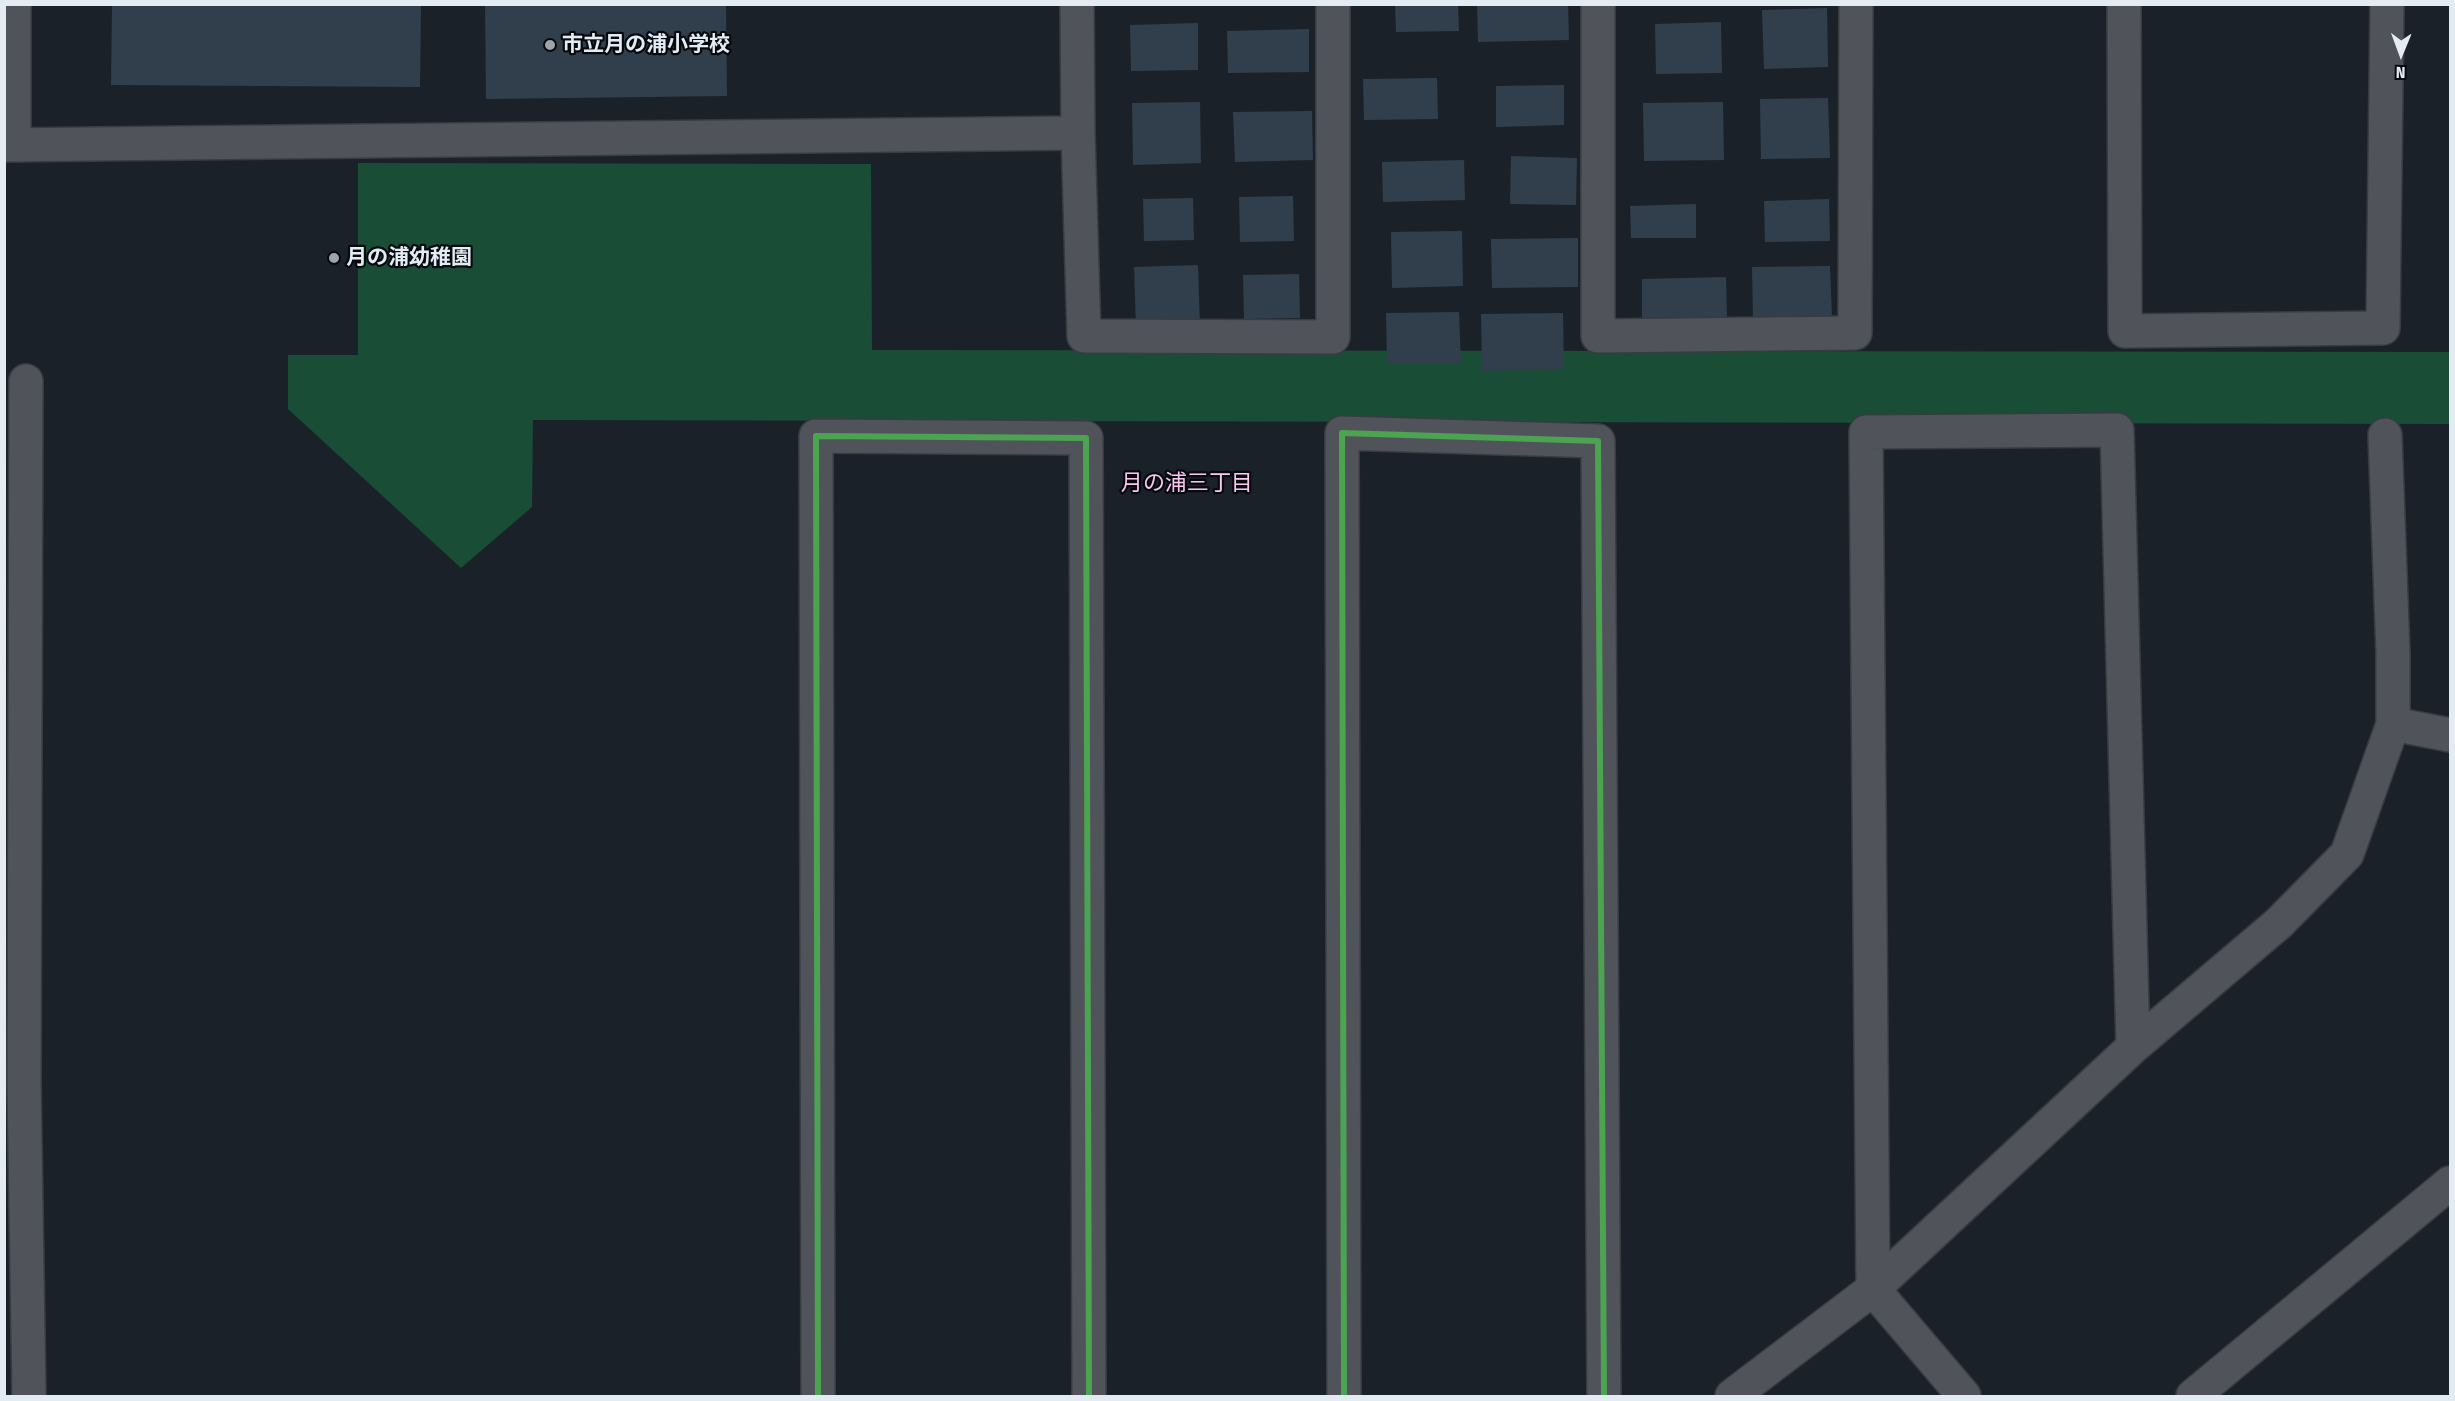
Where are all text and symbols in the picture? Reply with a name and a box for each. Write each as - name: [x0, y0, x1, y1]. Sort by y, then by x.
- north arrow: [2371, 24, 2431, 84]
- place label: 市立月の浦小学校: [562, 32, 730, 58]
- marker: 市立月の浦小学校: [543, 38, 557, 52]
- text: N: [2396, 63, 2406, 82]
- place label: 月の浦幼稚園: [346, 245, 472, 271]
- marker: 月の浦幼稚園: [327, 251, 341, 265]
- district label: 月の浦三丁目: [1121, 471, 1253, 497]

